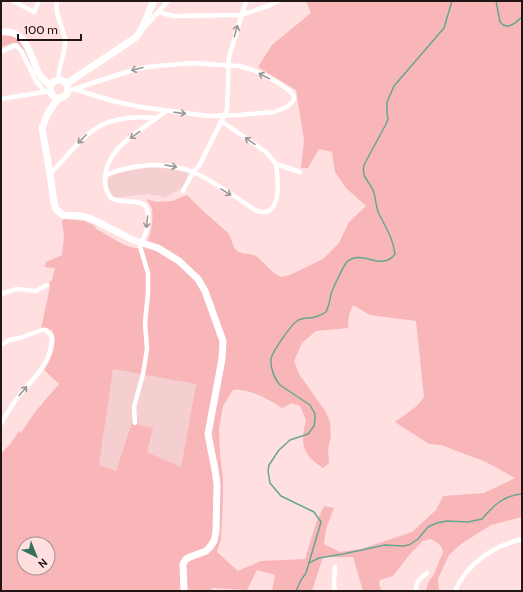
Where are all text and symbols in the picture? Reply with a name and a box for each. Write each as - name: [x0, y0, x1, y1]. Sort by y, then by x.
- scale bar: [18, 16, 81, 42]
- text: 100 m: [24, 22, 58, 37]
- one-way arrow: [233, 25, 241, 38]
- one-way arrow: [131, 66, 144, 73]
- one-way arrow: [259, 71, 271, 79]
- one-way arrow: [173, 109, 186, 116]
- one-way arrow: [129, 130, 140, 139]
- one-way arrow: [77, 134, 87, 144]
- one-way arrow: [245, 137, 256, 145]
- one-way arrow: [164, 162, 177, 170]
- one-way arrow: [221, 188, 232, 196]
- one-way arrow: [143, 215, 151, 228]
- one-way arrow: [18, 386, 27, 397]
- north arrow: [16, 536, 56, 576]
- text: N: [35, 556, 50, 571]

